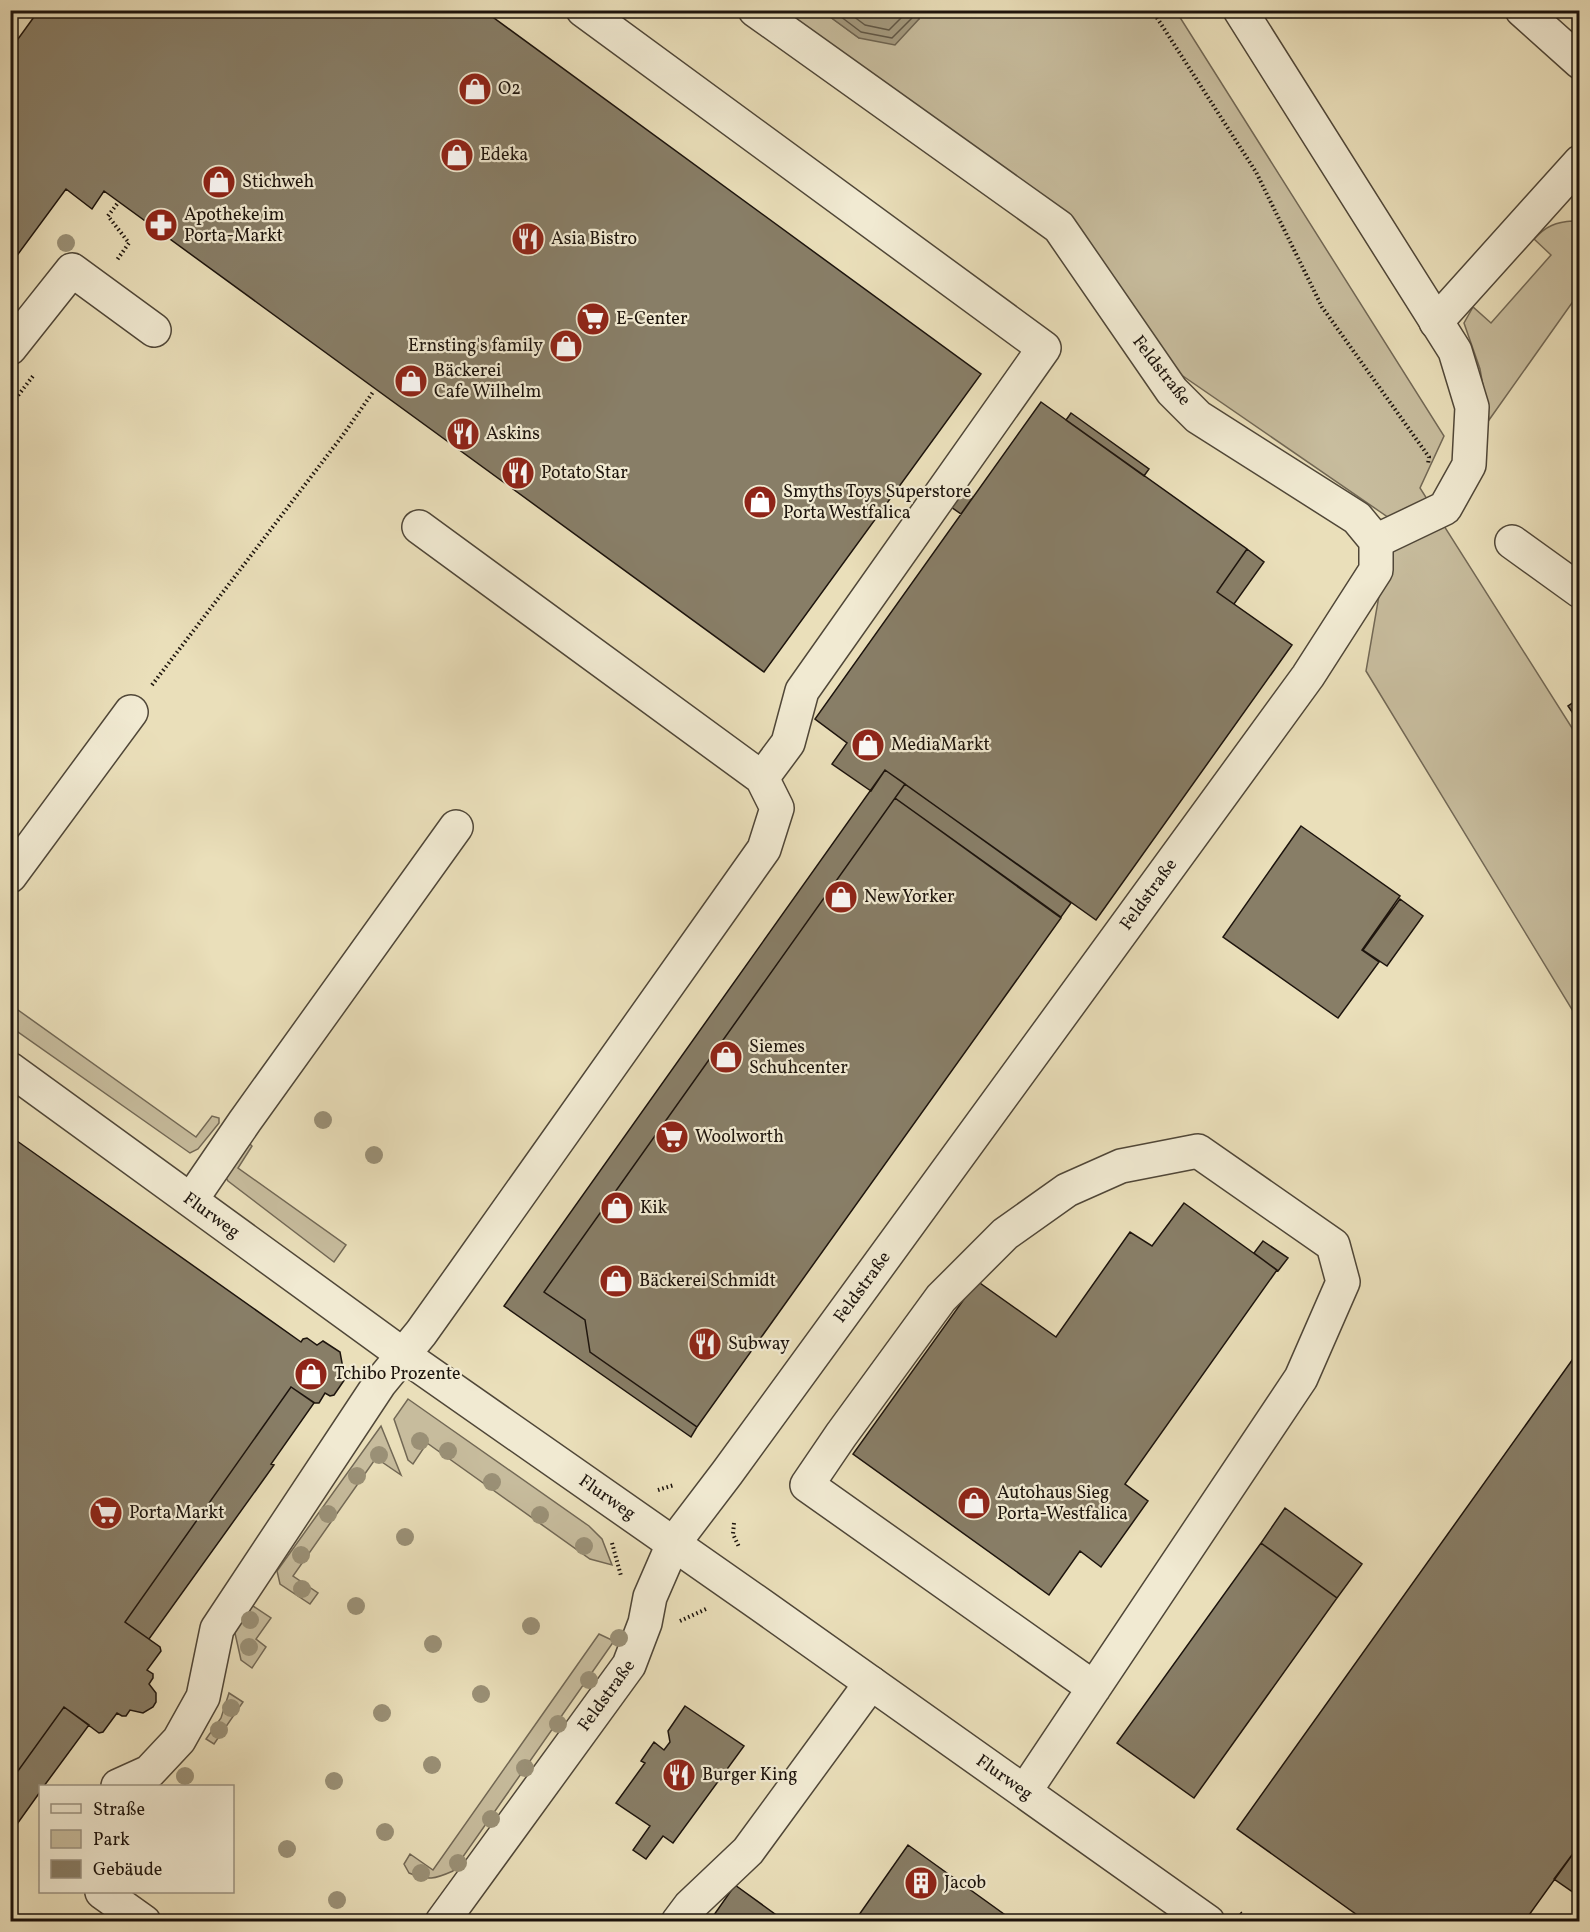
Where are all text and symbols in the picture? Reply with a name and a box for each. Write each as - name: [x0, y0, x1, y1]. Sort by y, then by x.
- shop icon: O2: [457, 71, 493, 107]
- place label: O2: [498, 77, 521, 102]
- shop icon: Edeka: [439, 137, 475, 173]
- place label: Edeka: [480, 143, 528, 168]
- shop icon: Stichweh: [201, 164, 237, 200]
- place label: Stichweh: [242, 170, 315, 195]
- place label: Apotheke im Porta-Markt: [184, 203, 285, 249]
- pharmacy icon: Apotheke im Porta-Markt: [143, 207, 179, 243]
- restaurant icon: Asia Bistro: [510, 221, 546, 257]
- place label: Asia Bistro: [551, 227, 637, 252]
- supermarket icon: E-Center: [575, 301, 611, 337]
- place label: E-Center: [616, 307, 688, 332]
- shop icon: Ernsting's family: [548, 328, 584, 364]
- street label: Feldstraße: [1126, 331, 1196, 411]
- place label: Ernsting's family: [408, 334, 543, 359]
- place label: Bäckerei Cafe Wilhelm: [434, 359, 541, 405]
- shop icon: Bäckerei Cafe Wilhelm: [393, 363, 429, 399]
- restaurant icon: Askins: [445, 416, 481, 452]
- place label: Askins: [486, 422, 540, 447]
- restaurant icon: Potato Star: [500, 455, 536, 491]
- place label: Potato Star: [541, 461, 628, 486]
- place label: Smyths Toys Superstore Porta Westfalica: [783, 480, 971, 526]
- shop icon: Smyths Toys Superstore Porta Westfalica: [742, 484, 778, 520]
- shop icon: MediaMarkt: [850, 727, 886, 763]
- place label: MediaMarkt: [891, 733, 990, 758]
- street label: Feldstraße: [1114, 854, 1183, 936]
- shop icon: New Yorker: [823, 879, 859, 915]
- place label: New Yorker: [864, 885, 955, 910]
- place label: Siemes Schuhcenter: [749, 1035, 848, 1081]
- shop icon: Siemes Schuhcenter: [708, 1039, 744, 1075]
- supermarket icon: Woolworth: [654, 1119, 690, 1155]
- place label: Woolworth: [695, 1125, 784, 1150]
- street label: Flurweg: [178, 1186, 245, 1245]
- shop icon: Kik: [599, 1190, 635, 1226]
- place label: Kik: [640, 1196, 668, 1221]
- street label: Feldstraße: [828, 1246, 897, 1328]
- shop icon: Bäckerei Schmidt: [598, 1263, 634, 1299]
- place label: Bäckerei Schmidt: [639, 1269, 776, 1294]
- restaurant icon: Subway: [687, 1326, 723, 1362]
- place label: Subway: [728, 1332, 790, 1357]
- shop icon: Tchibo Prozente: [293, 1356, 329, 1392]
- place label: Tchibo Prozente: [334, 1362, 461, 1387]
- street label: Flurweg: [573, 1469, 641, 1526]
- place label: Autohaus Sieg Porta-Westfalica: [997, 1481, 1128, 1527]
- shop icon: Autohaus Sieg Porta-Westfalica: [956, 1485, 992, 1521]
- supermarket icon: Porta Markt: [88, 1495, 124, 1531]
- place label: Porta Markt: [129, 1501, 225, 1526]
- street label: Feldstraße: [572, 1655, 641, 1737]
- street label: Flurweg: [971, 1749, 1038, 1806]
- restaurant icon: Burger King: [661, 1757, 697, 1793]
- place label: Burger King: [702, 1763, 797, 1788]
- legend: [39, 1785, 234, 1893]
- text: Straße: [93, 1798, 145, 1823]
- text: Park: [93, 1828, 130, 1853]
- text: Gebäude: [93, 1858, 162, 1883]
- building icon: Jacob: [903, 1865, 939, 1901]
- place label: Jacob: [944, 1871, 986, 1896]

